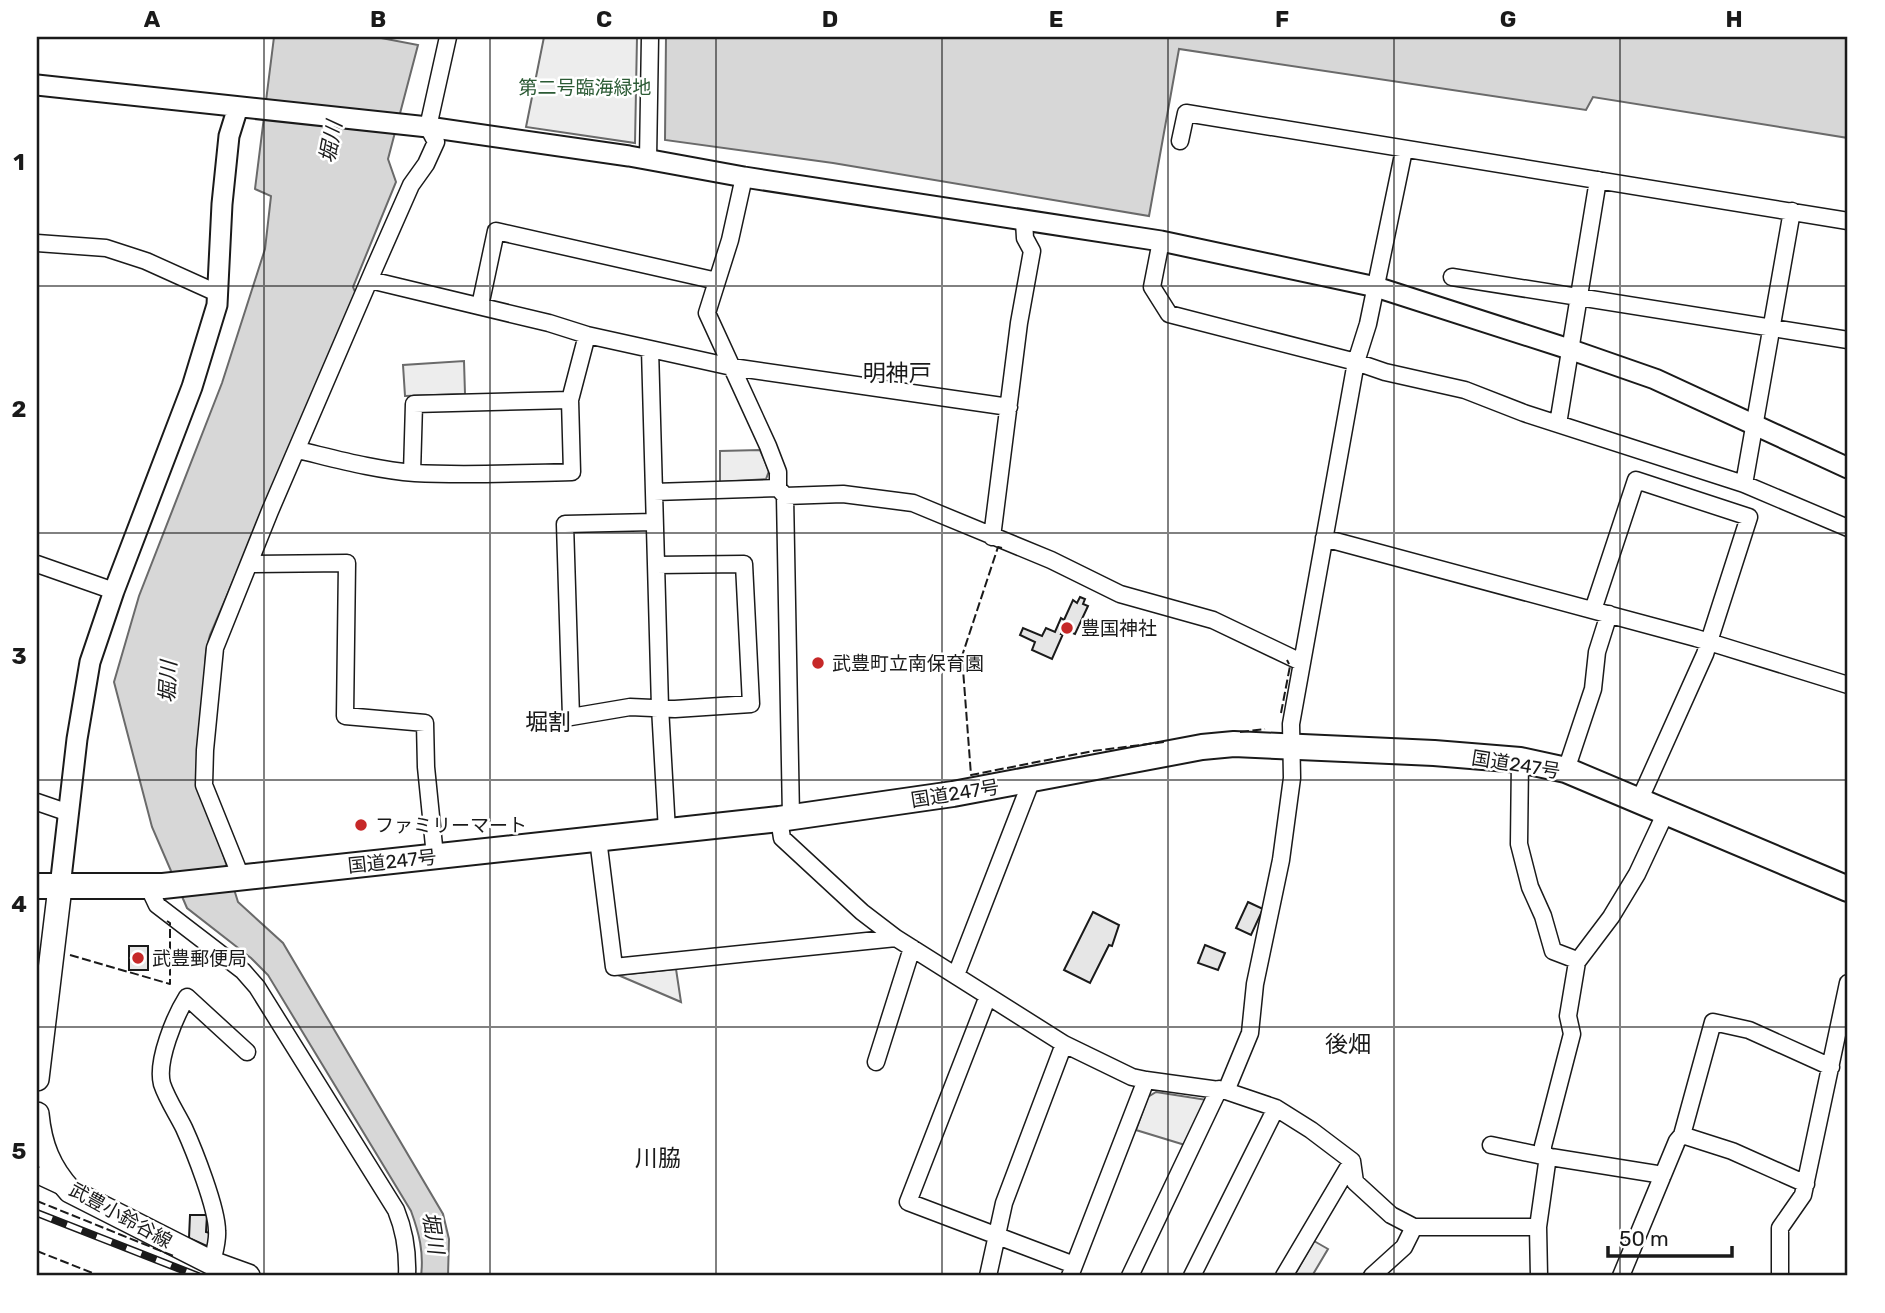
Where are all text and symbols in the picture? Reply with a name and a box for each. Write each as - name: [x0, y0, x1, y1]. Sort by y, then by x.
- text: A: [144, 5, 161, 33]
- text: B: [370, 5, 386, 33]
- text: C: [596, 5, 612, 33]
- text: D: [822, 5, 838, 33]
- text: E: [1049, 5, 1063, 33]
- text: F: [1275, 5, 1289, 33]
- text: G: [1500, 5, 1516, 33]
- text: H: [1725, 5, 1743, 33]
- park label: 第二号臨海緑地: [518, 76, 652, 99]
- water label: 堀川: [314, 117, 347, 165]
- text: 1: [13, 148, 25, 176]
- district label: 明神戸: [863, 359, 932, 387]
- text: 2: [12, 395, 26, 423]
- place label: 豊国神社: [1081, 617, 1157, 640]
- marker: 豊国神社: [1059, 620, 1075, 636]
- text: 3: [11, 642, 27, 670]
- place label: 武豊町立南保育園: [832, 652, 984, 675]
- marker: 武豊町立南保育園: [810, 655, 826, 671]
- water label: 堀川: [154, 658, 181, 704]
- district label: 堀割: [525, 708, 571, 736]
- street label: 国道247号: [1470, 746, 1562, 783]
- street label: 国道247号: [909, 775, 1001, 812]
- place label: ファミリーマート: [375, 814, 527, 837]
- marker: ファミリーマート: [353, 817, 369, 833]
- street label: 国道247号: [347, 845, 438, 878]
- text: 4: [11, 890, 27, 918]
- place label: 武豊郵便局: [152, 947, 247, 970]
- marker: 武豊郵便局: [130, 950, 146, 966]
- district label: 後畑: [1325, 1030, 1371, 1058]
- text: 5: [12, 1137, 27, 1165]
- district label: 川脇: [635, 1144, 681, 1172]
- street label: 武豊小鈴谷線: [65, 1178, 176, 1253]
- water label: 堀川: [418, 1210, 449, 1258]
- scale bar: [1608, 1215, 1733, 1259]
- text: 50 m: [1619, 1226, 1669, 1251]

